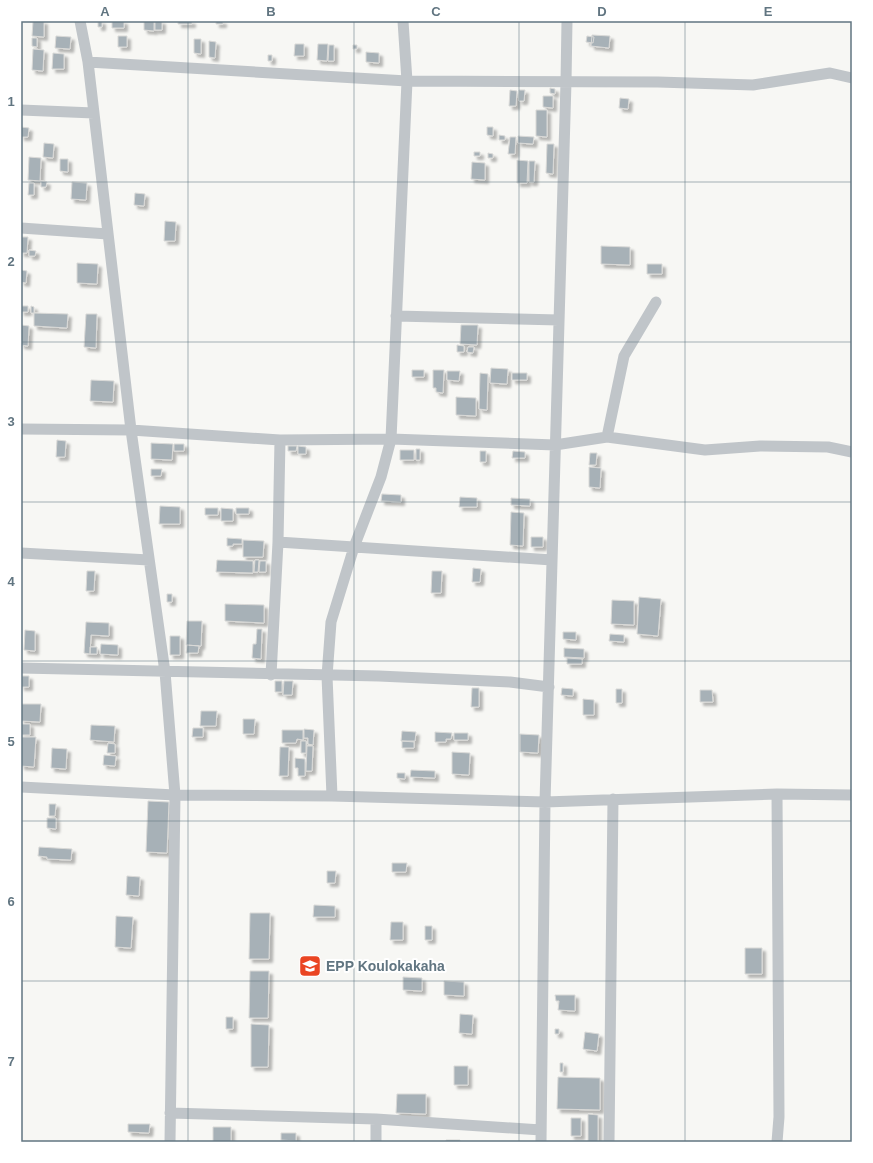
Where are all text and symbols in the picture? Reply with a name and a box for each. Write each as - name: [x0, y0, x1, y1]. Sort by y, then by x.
- text: A: [100, 4, 110, 19]
- text: B: [266, 4, 276, 19]
- text: C: [431, 4, 441, 19]
- text: D: [597, 4, 607, 19]
- text: E: [764, 4, 773, 19]
- text: 1: [7, 94, 15, 109]
- text: 2: [7, 254, 15, 269]
- text: 3: [7, 414, 15, 429]
- text: 4: [7, 574, 15, 589]
- text: 5: [7, 734, 15, 749]
- text: 6: [7, 894, 15, 909]
- school or university icon: EPP Koulokakaha: [297, 953, 323, 979]
- place label: EPP Koulokakaha: [326, 958, 445, 974]
- text: 7: [7, 1054, 15, 1069]

